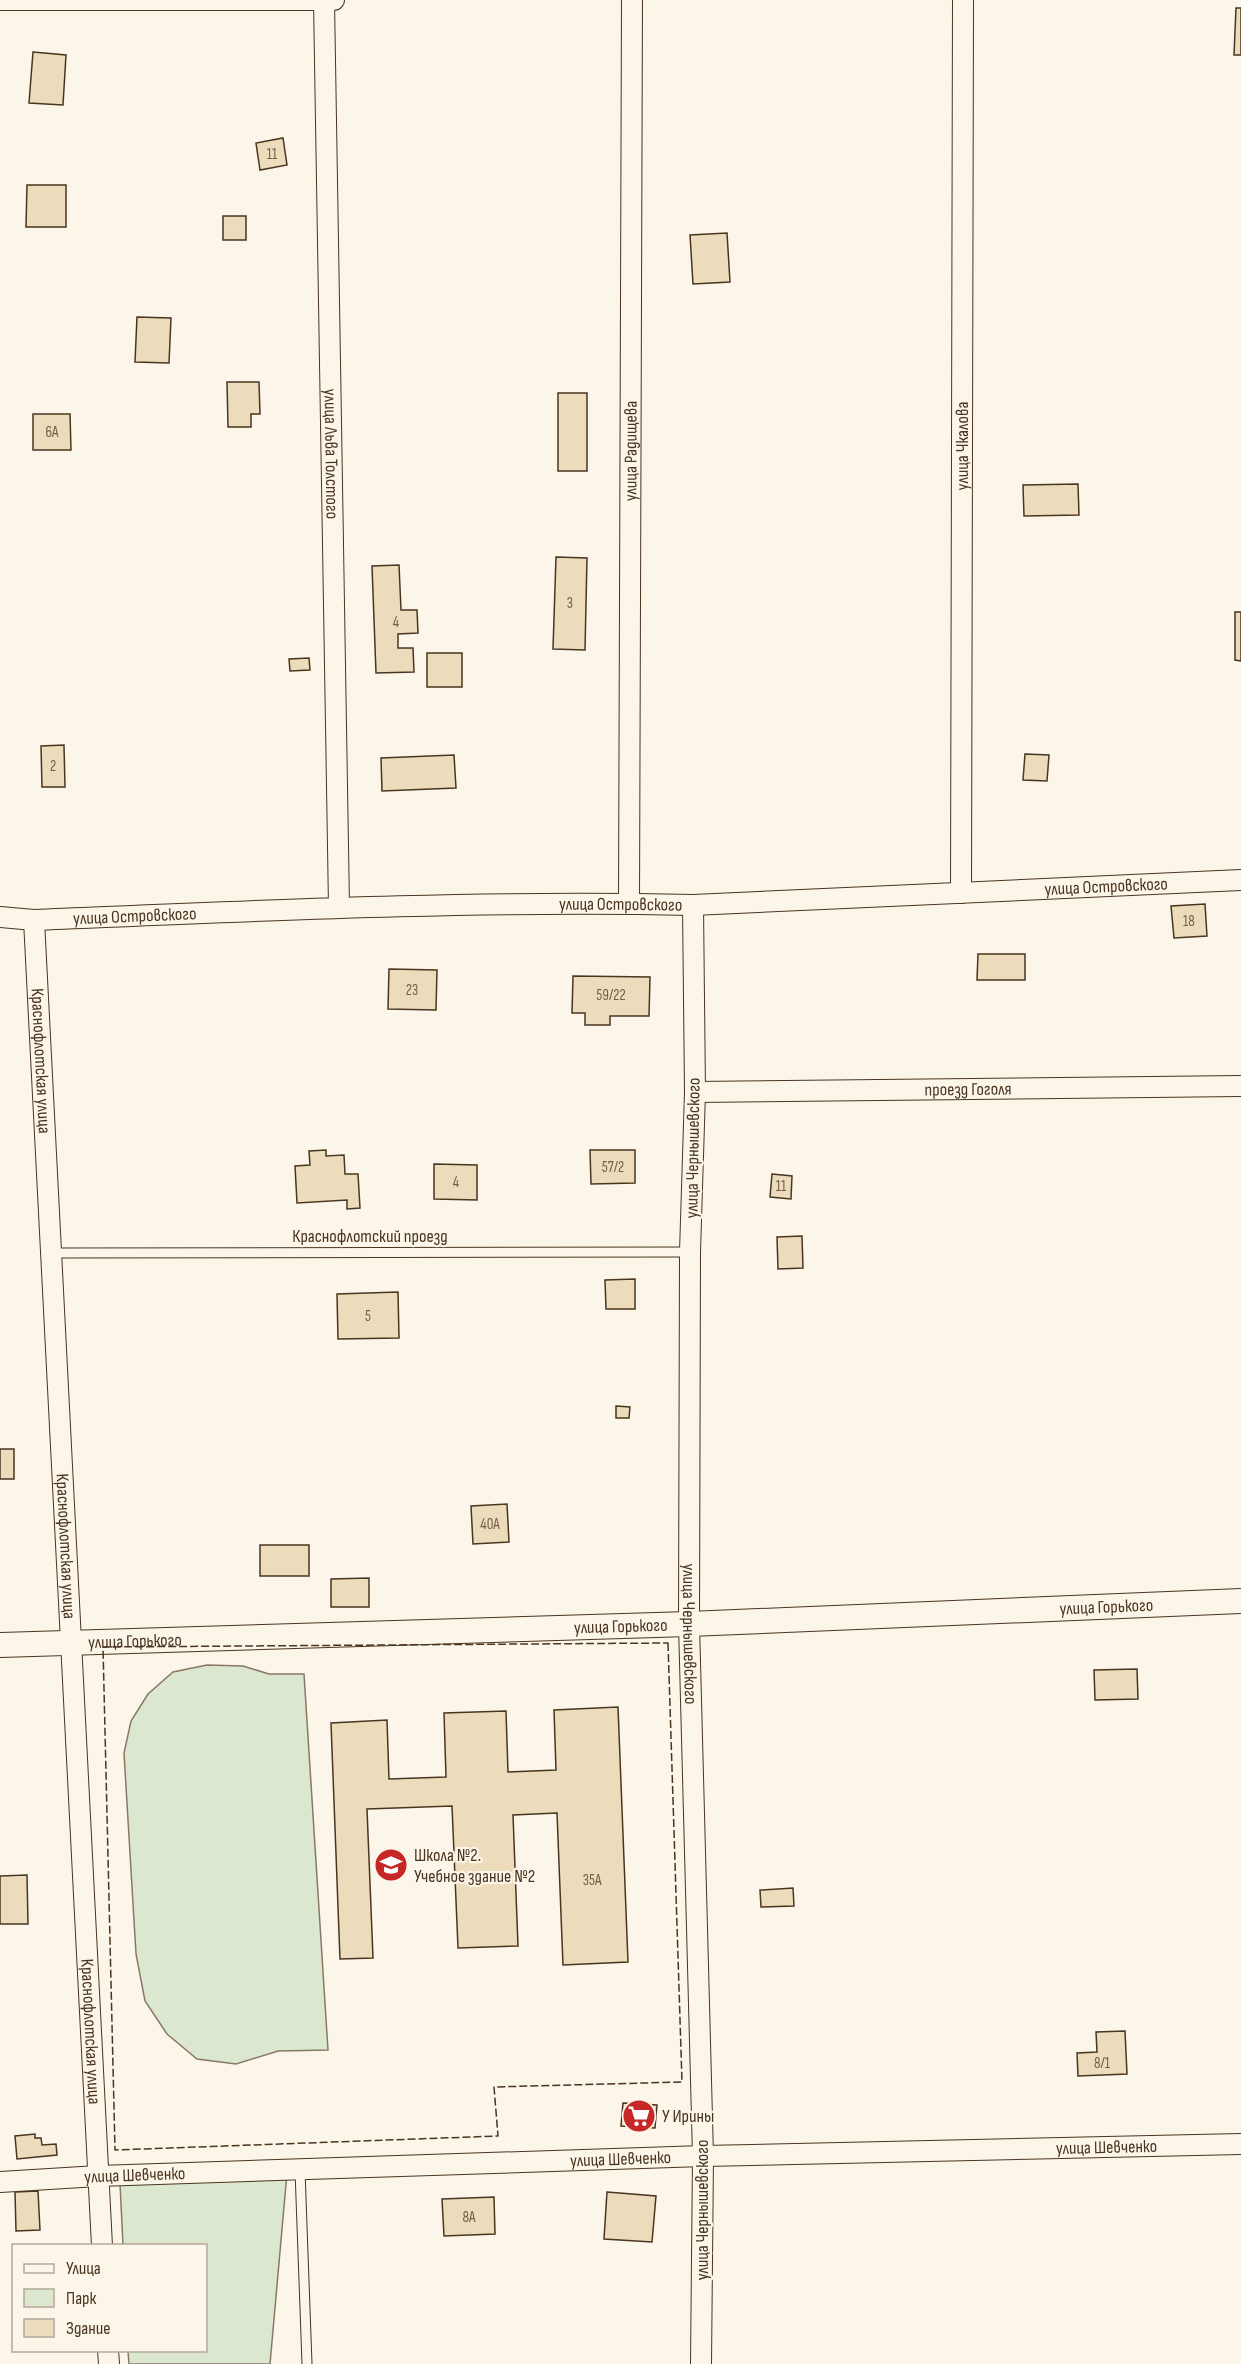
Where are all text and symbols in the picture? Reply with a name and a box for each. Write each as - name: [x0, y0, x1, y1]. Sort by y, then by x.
- house number: 11: [267, 145, 278, 164]
- street label: улица Льва Толстого: [320, 389, 343, 519]
- street label: улица Радищева: [620, 401, 641, 501]
- street label: улица Чкалова: [951, 402, 973, 490]
- house number: 6А: [46, 423, 59, 442]
- house number: 3: [567, 594, 573, 613]
- house number: 4: [393, 613, 399, 632]
- house number: 2: [50, 757, 56, 776]
- street label: улица Островского: [1044, 873, 1168, 899]
- street label: улица Островского: [559, 893, 682, 915]
- street label: улица Островского: [73, 903, 197, 929]
- house number: 18: [1183, 912, 1195, 931]
- house number: 23: [406, 981, 418, 1000]
- house number: 59/22: [596, 986, 626, 1005]
- street label: Краснофлотская улица: [27, 988, 55, 1134]
- street label: улица Чернышевского: [681, 1077, 705, 1219]
- street label: проезд Гоголя: [924, 1078, 1012, 1100]
- house number: 57/2: [602, 1158, 624, 1177]
- house number: 4: [453, 1173, 459, 1192]
- house number: 11: [776, 1177, 787, 1196]
- street label: Краснофлотский проезд: [292, 1226, 448, 1247]
- house number: 5: [365, 1307, 371, 1326]
- street label: Краснофлотская улица: [52, 1473, 80, 1620]
- house number: 40А: [480, 1515, 500, 1534]
- street label: улица Чернышевского: [678, 1563, 702, 1705]
- street label: улица Горького: [1059, 1594, 1154, 1619]
- street label: улица Горького: [574, 1614, 668, 1638]
- street label: улица Горького: [88, 1629, 182, 1653]
- place label: Школа №2. Учебное здание №2: [414, 1845, 535, 1887]
- school or university icon: Школа №2. Учебное здание №2: [373, 1847, 409, 1883]
- house number: 35А: [583, 1871, 602, 1890]
- street label: Краснофлотская улица: [77, 1958, 105, 2105]
- house number: 8/1: [1094, 2054, 1111, 2073]
- supermarket icon: У Ирины: [621, 2098, 657, 2134]
- place label: У Ирины: [662, 2106, 714, 2127]
- street label: улица Шевченко: [1056, 2135, 1157, 2159]
- street label: улица Чернышевского: [692, 2140, 713, 2280]
- street label: улица Шевченко: [570, 2147, 671, 2171]
- street label: улица Шевченко: [84, 2163, 186, 2187]
- house number: 8А: [463, 2208, 476, 2227]
- legend: [12, 2244, 207, 2352]
- text: Улица: [66, 2258, 101, 2279]
- text: Парк: [66, 2288, 97, 2309]
- text: Здание: [66, 2318, 111, 2339]

